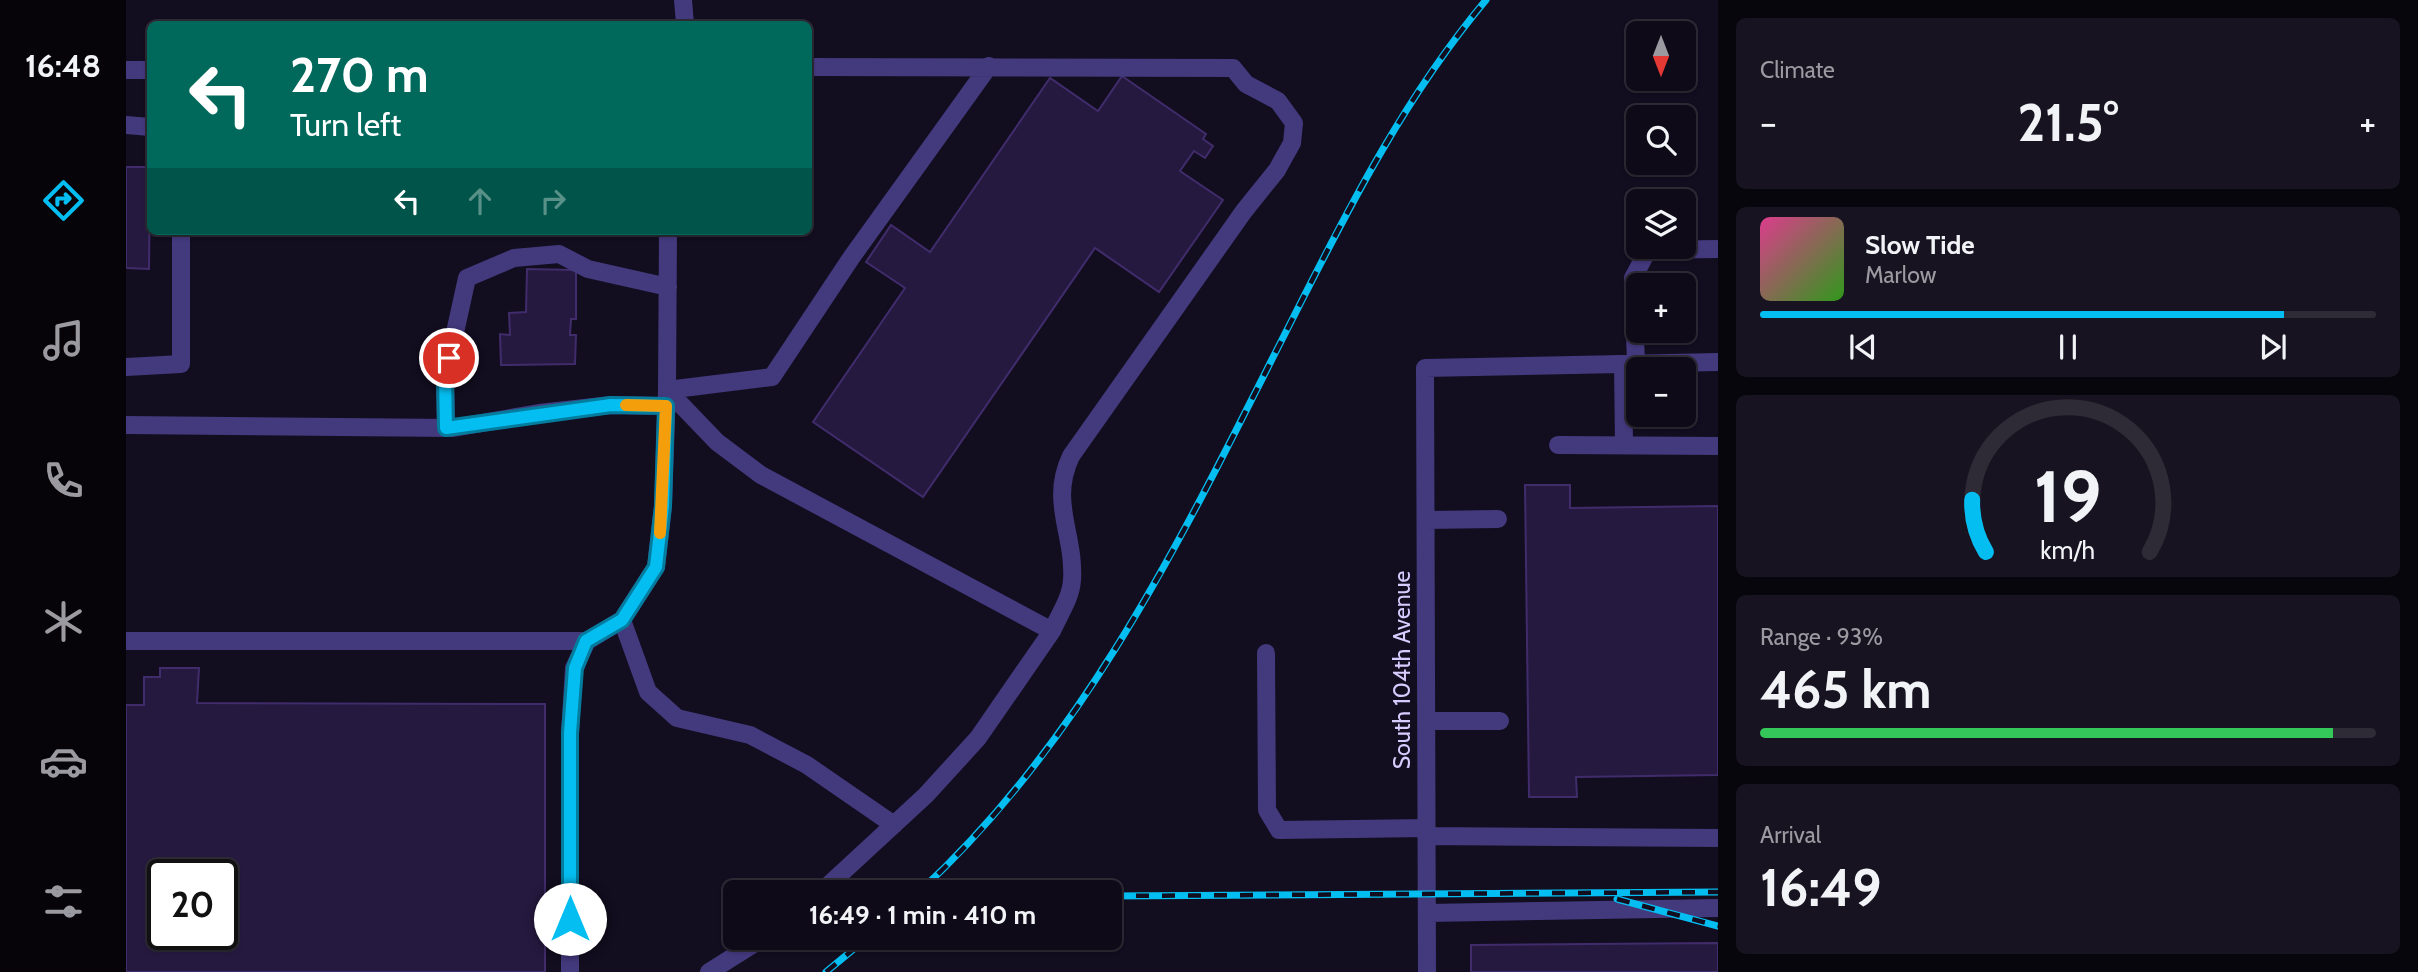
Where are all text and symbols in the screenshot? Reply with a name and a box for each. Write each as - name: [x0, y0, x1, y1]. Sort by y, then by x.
- north arrow: [1626, 21, 1696, 91]
- map controls: [1626, 21, 1696, 427]
- text: 270 m: [290, 45, 429, 104]
- text: 16:48: [25, 46, 101, 85]
- icon: left: [175, 49, 266, 140]
- text: Climate: [1760, 56, 1835, 84]
- text: 21.5°: [2017, 91, 2119, 154]
- text: −: [1760, 99, 1777, 146]
- text: +: [2359, 99, 2376, 146]
- text: Turn left: [290, 105, 401, 144]
- button: search: [1626, 105, 1696, 175]
- icon: directions: [39, 176, 88, 225]
- icon: left: [388, 182, 426, 220]
- icon: ahead: [461, 182, 499, 220]
- icon: right: [534, 182, 572, 220]
- button: layers: [1626, 189, 1696, 259]
- text: Slow Tide: [1865, 229, 1975, 261]
- text: Marlow: [1865, 261, 1936, 289]
- button: +: [1626, 273, 1696, 343]
- icon: music: [39, 316, 88, 365]
- pin: [419, 328, 479, 388]
- icon: previous: [1844, 328, 1882, 366]
- icon: pause: [2049, 328, 2087, 366]
- icon: next: [2254, 328, 2292, 366]
- icon: arrive: [430, 339, 468, 377]
- button: −: [1626, 357, 1696, 427]
- text: 19: [2034, 452, 2102, 540]
- icon: phone: [39, 456, 88, 505]
- text: km/h: [2041, 535, 2095, 565]
- street label: South 104th Avenue: [1388, 570, 1416, 769]
- icon: climate: [39, 597, 88, 646]
- text: Range · 93%: [1760, 623, 1883, 651]
- text: 465 km: [1760, 658, 1932, 721]
- icon: car: [39, 737, 88, 786]
- text: Arrival: [1760, 821, 1821, 849]
- text: 16:49: [1760, 856, 1881, 919]
- speed limit sign: 20: [147, 859, 238, 950]
- icon: filters: [39, 877, 88, 926]
- position arrow: [533, 882, 607, 956]
- text: 16:49 · 1 min · 410 m: [809, 899, 1036, 931]

